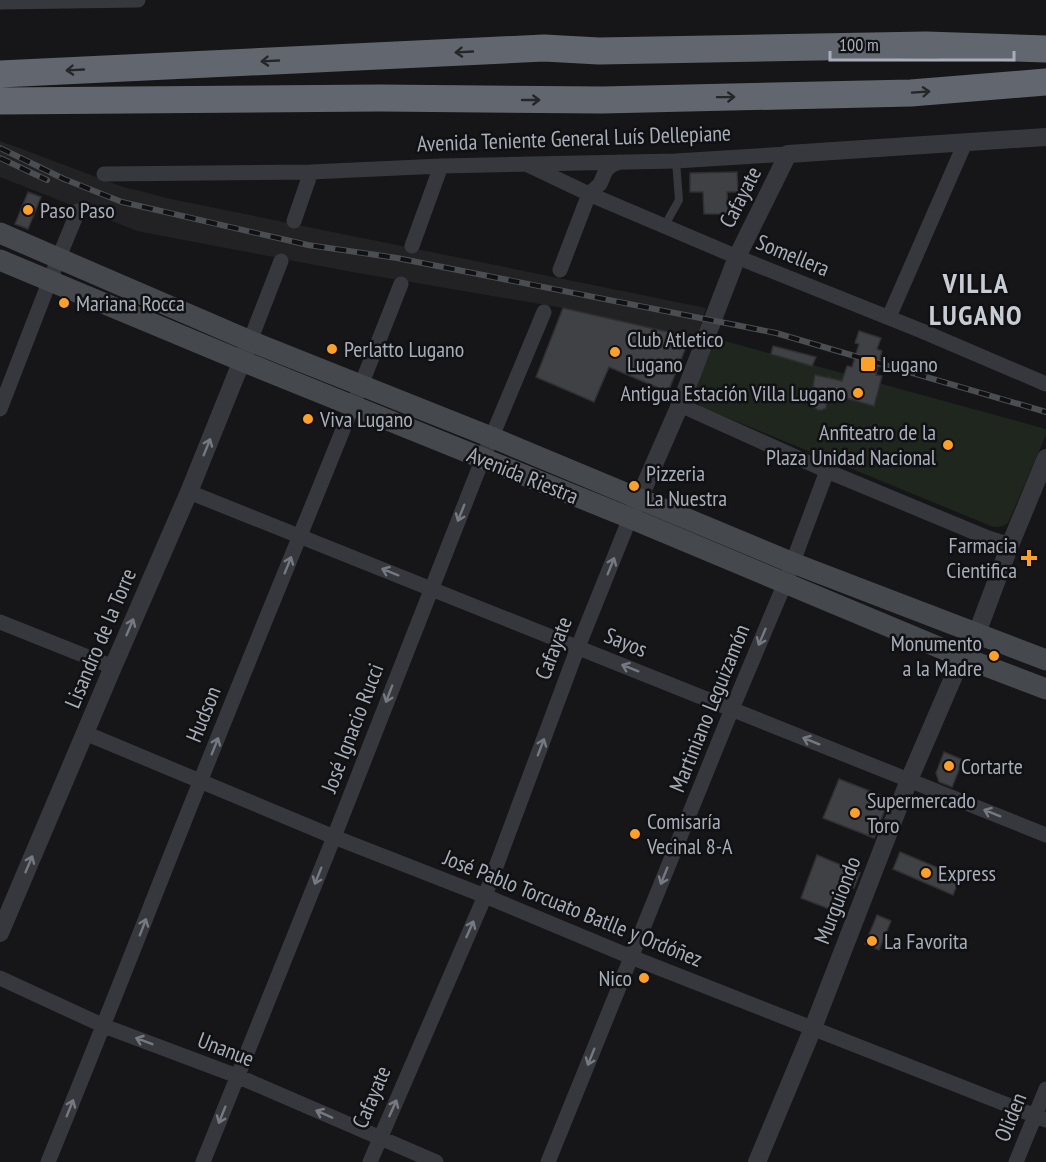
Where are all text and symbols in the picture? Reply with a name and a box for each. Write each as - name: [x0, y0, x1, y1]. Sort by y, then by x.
- scale bar: [830, 24, 1014, 62]
- text: 100 m: [839, 33, 879, 56]
- one-way arrow: [455, 47, 475, 58]
- one-way arrow: [260, 56, 280, 67]
- one-way arrow: [65, 65, 85, 76]
- one-way arrow: [910, 86, 930, 97]
- one-way arrow: [715, 91, 735, 103]
- one-way arrow: [520, 94, 540, 106]
- street label: Avenida Teniente General Luís Dellepiane: [417, 119, 731, 157]
- street label: Cafayate: [713, 162, 767, 232]
- place label: Paso Paso: [40, 196, 115, 224]
- marker: Paso Paso: [21, 203, 35, 217]
- street label: Somellera: [752, 228, 834, 282]
- district label: VILLA LUGANO: [929, 264, 1023, 333]
- place label: Mariana Rocca: [76, 289, 185, 317]
- marker: Mariana Rocca: [57, 296, 71, 310]
- place label: Club Atletico Lugano: [627, 325, 724, 378]
- place label: Perlatto Lugano: [344, 335, 464, 363]
- marker: Perlatto Lugano: [325, 342, 339, 356]
- marker: Club Atletico Lugano: [608, 345, 622, 359]
- place label: Lugano: [882, 350, 938, 378]
- marker: Lugano: [859, 355, 877, 373]
- place label: Antigua Estación Villa Lugano: [620, 379, 846, 407]
- marker: Antigua Estación Villa Lugano: [851, 386, 865, 400]
- place label: Viva Lugano: [319, 405, 413, 433]
- marker: Viva Lugano: [301, 412, 315, 426]
- place label: Anfiteatro de la Plaza Unidad Nacional: [766, 418, 937, 471]
- marker: Anfiteatro de la Plaza Unidad Nacional: [941, 438, 955, 452]
- one-way arrow: [202, 439, 213, 457]
- street label: Avenida Riestra: [463, 440, 583, 510]
- place label: Pizzeria La Nuestra: [646, 459, 727, 512]
- marker: Pizzeria La Nuestra: [627, 479, 641, 493]
- one-way arrow: [455, 503, 466, 522]
- place label: Farmacia Cientifica: [946, 531, 1017, 584]
- marker: Farmacia Cientifica: [1022, 551, 1036, 565]
- one-way arrow: [283, 556, 294, 575]
- one-way arrow: [606, 557, 617, 575]
- street label: Lisandro de la Torre: [58, 564, 142, 712]
- one-way arrow: [381, 566, 400, 577]
- street label: Cafayate: [528, 613, 578, 683]
- one-way arrow: [125, 618, 137, 636]
- street label: Martiniano Leguizamón: [663, 620, 755, 796]
- street label: Sayos: [601, 621, 651, 663]
- one-way arrow: [756, 628, 767, 646]
- place label: Monumento a la Madre: [891, 629, 982, 682]
- marker: Monumento a la Madre: [987, 649, 1001, 663]
- street label: José Ignacio Rucci: [314, 659, 389, 797]
- one-way arrow: [621, 662, 639, 673]
- street label: Hudson: [179, 682, 227, 746]
- one-way arrow: [383, 684, 394, 703]
- one-way arrow: [802, 735, 820, 746]
- one-way arrow: [210, 737, 221, 755]
- one-way arrow: [536, 739, 547, 757]
- place label: Cortarte: [961, 752, 1023, 780]
- marker: Cortarte: [942, 759, 956, 773]
- place label: Supermercado Toro: [867, 786, 976, 839]
- marker: Supermercado Toro: [848, 806, 862, 820]
- place label: Comisaría Vecinal 8-A: [646, 807, 733, 860]
- one-way arrow: [983, 807, 1001, 818]
- marker: Comisaría Vecinal 8-A: [628, 827, 642, 841]
- street label: José Pablo Torcuato Batlle y Ordóñez: [439, 843, 707, 973]
- street label: Murguiondo: [808, 852, 866, 948]
- one-way arrow: [24, 855, 35, 874]
- place label: Express: [938, 859, 996, 887]
- one-way arrow: [312, 866, 323, 884]
- one-way arrow: [658, 866, 669, 885]
- marker: Express: [919, 866, 933, 880]
- one-way arrow: [138, 918, 149, 937]
- one-way arrow: [465, 921, 476, 939]
- place label: La Favorita: [884, 927, 968, 955]
- marker: La Favorita: [865, 934, 879, 948]
- place label: Nico: [598, 964, 632, 992]
- marker: Nico: [637, 971, 651, 985]
- street label: Unanue: [194, 1025, 258, 1073]
- one-way arrow: [135, 1035, 153, 1046]
- one-way arrow: [585, 1047, 596, 1065]
- street label: Cafayate: [345, 1062, 397, 1132]
- street label: Oliden: [988, 1088, 1032, 1146]
- one-way arrow: [65, 1099, 76, 1118]
- one-way arrow: [387, 1100, 399, 1118]
- one-way arrow: [216, 1105, 227, 1124]
- one-way arrow: [316, 1108, 334, 1119]

